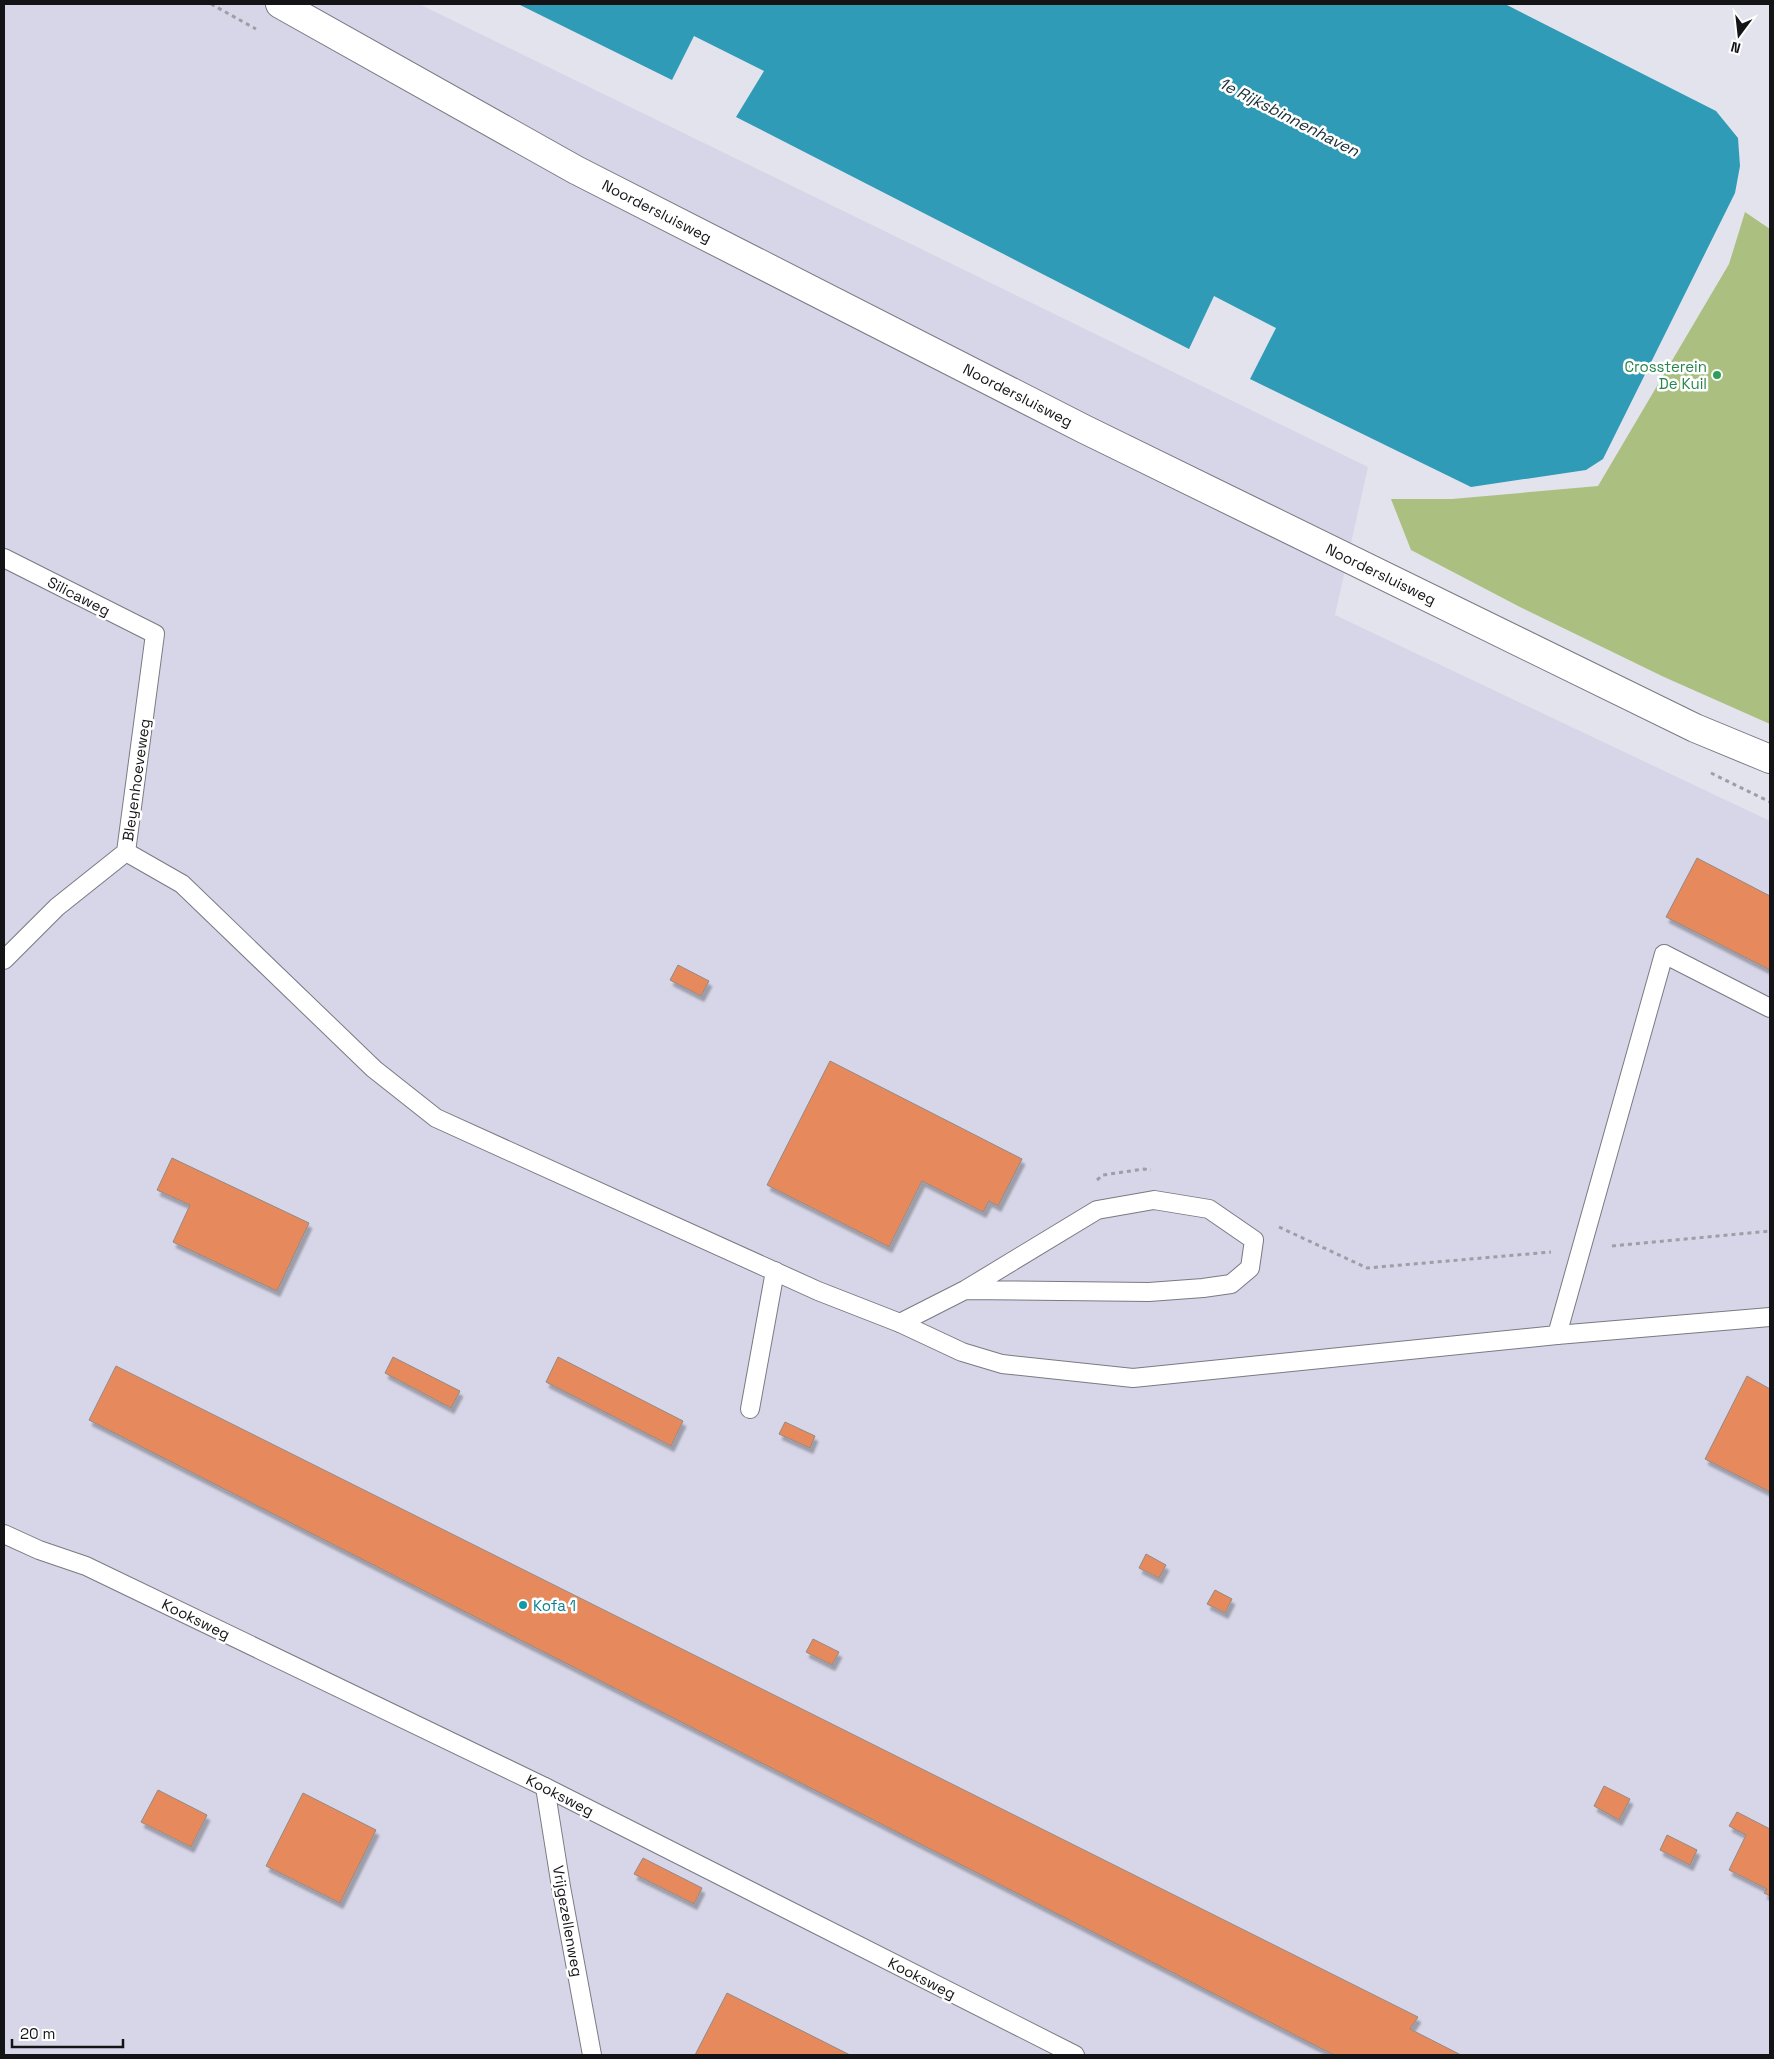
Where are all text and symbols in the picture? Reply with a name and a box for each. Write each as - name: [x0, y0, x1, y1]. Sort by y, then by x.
- north arrow: [1714, 10, 1764, 60]
- text: N: [1729, 38, 1743, 57]
- water label: 1e Rijksbinnenhaven: [1215, 73, 1364, 162]
- street label: Noordersluisweg: [599, 175, 715, 247]
- place label: Crossterein De Kuil: [1624, 357, 1707, 393]
- street label: Noordersluisweg: [960, 359, 1076, 431]
- marker: Crossterein De Kuil: [1711, 369, 1723, 381]
- street label: Noordersluisweg: [1323, 539, 1439, 609]
- street label: Silicaweg: [44, 572, 114, 620]
- street label: Bleyenhoeveweg: [118, 717, 154, 843]
- street label: Kooksweg: [159, 1594, 233, 1644]
- place label: Kofa 1: [533, 1596, 576, 1615]
- marker: Kofa 1: [517, 1599, 529, 1611]
- street label: Kooksweg: [523, 1770, 597, 1820]
- street label: Vrijgezellenweg: [549, 1864, 587, 1978]
- street label: Kooksweg: [885, 1953, 959, 2003]
- scale bar: [12, 2016, 124, 2048]
- text: 20 m: [20, 2024, 55, 2043]

